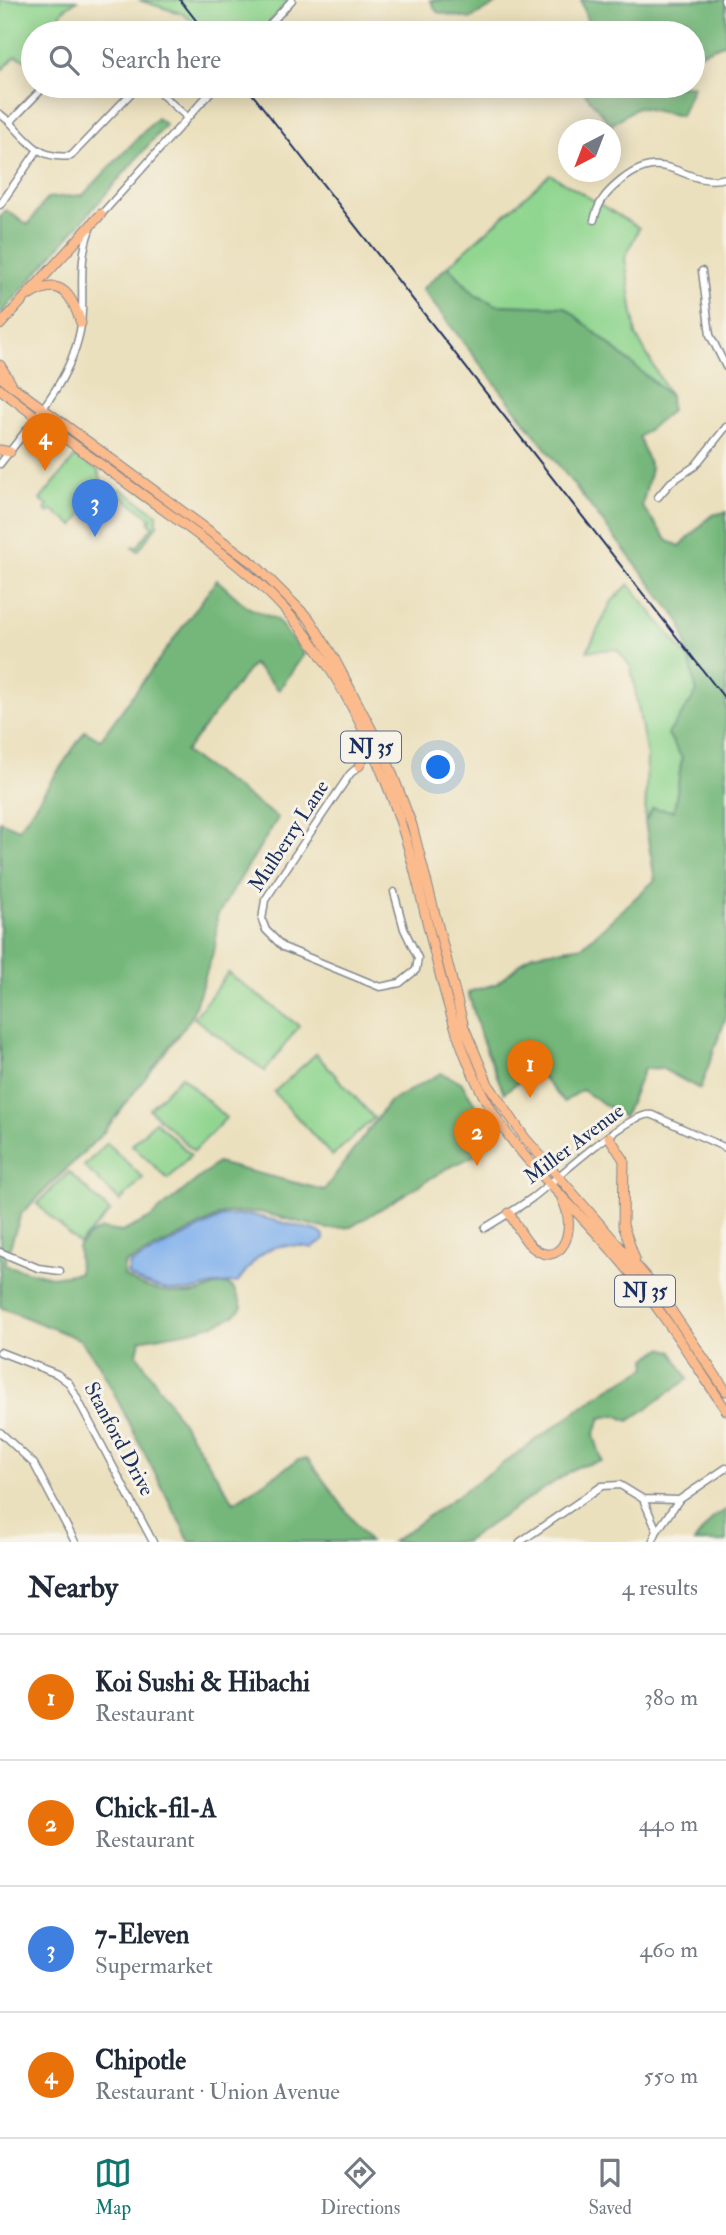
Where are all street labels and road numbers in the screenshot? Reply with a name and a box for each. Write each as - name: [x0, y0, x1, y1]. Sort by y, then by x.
- road number: NJ 35: [341, 732, 401, 762]
- street label: Mulberry Lane: [243, 775, 335, 897]
- street label: Miller Avenue: [519, 1097, 630, 1190]
- road number: NJ 35: [615, 1275, 675, 1306]
- street label: Stanford Drive: [78, 1377, 160, 1501]

